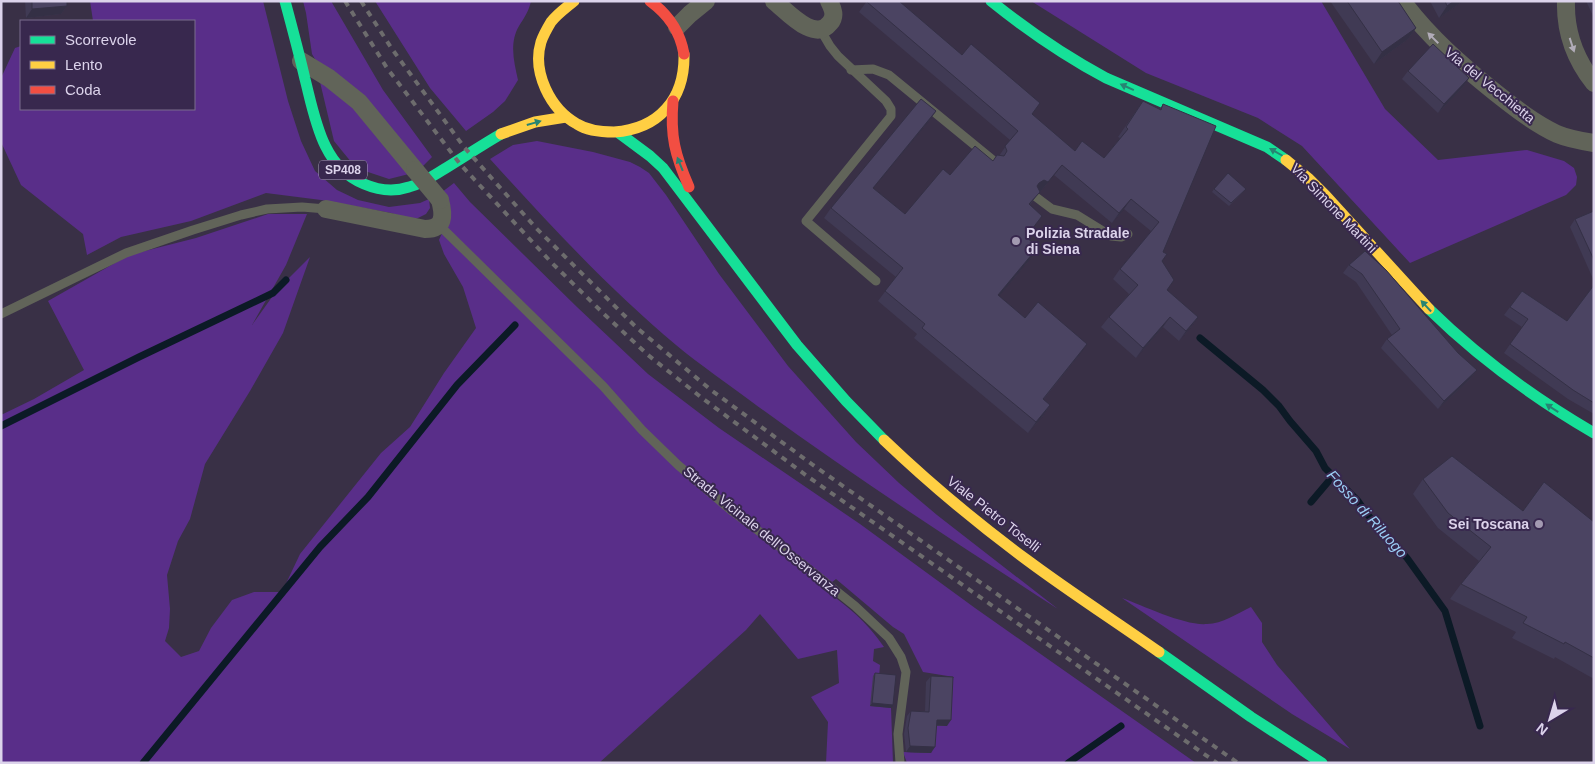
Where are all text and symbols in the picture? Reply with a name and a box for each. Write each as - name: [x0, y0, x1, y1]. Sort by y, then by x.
- legend: [20, 20, 195, 110]
- text: Scorrevole: [65, 31, 137, 48]
- one-way arrow: [1427, 32, 1439, 44]
- one-way arrow: [1569, 37, 1577, 52]
- street label: Via del Vecchietta: [1442, 44, 1538, 126]
- text: Lento: [65, 56, 103, 73]
- text: Coda: [65, 81, 102, 98]
- one-way arrow: [1120, 83, 1134, 91]
- one-way arrow: [526, 118, 541, 126]
- one-way arrow: [1270, 148, 1283, 157]
- one-way arrow: [675, 157, 683, 171]
- road number: SP408: [319, 160, 367, 180]
- street label: Via Simone Martini: [1288, 160, 1380, 256]
- place label: Polizia Stradale di Siena: [1026, 225, 1130, 257]
- marker: Polizia Stradale di Siena: [1010, 235, 1022, 247]
- one-way arrow: [1420, 300, 1432, 312]
- one-way arrow: [1545, 403, 1559, 412]
- street label: Strada Vicinale dell'Osservanza: [680, 463, 844, 599]
- water label: Fosso di Riluogo: [1324, 466, 1411, 561]
- street label: Viale Pietro Toselli: [944, 473, 1044, 555]
- place label: Sei Toscana: [1448, 516, 1529, 532]
- marker: Sei Toscana: [1533, 518, 1545, 530]
- north arrow: [1525, 694, 1575, 744]
- text: N: [1533, 720, 1551, 739]

